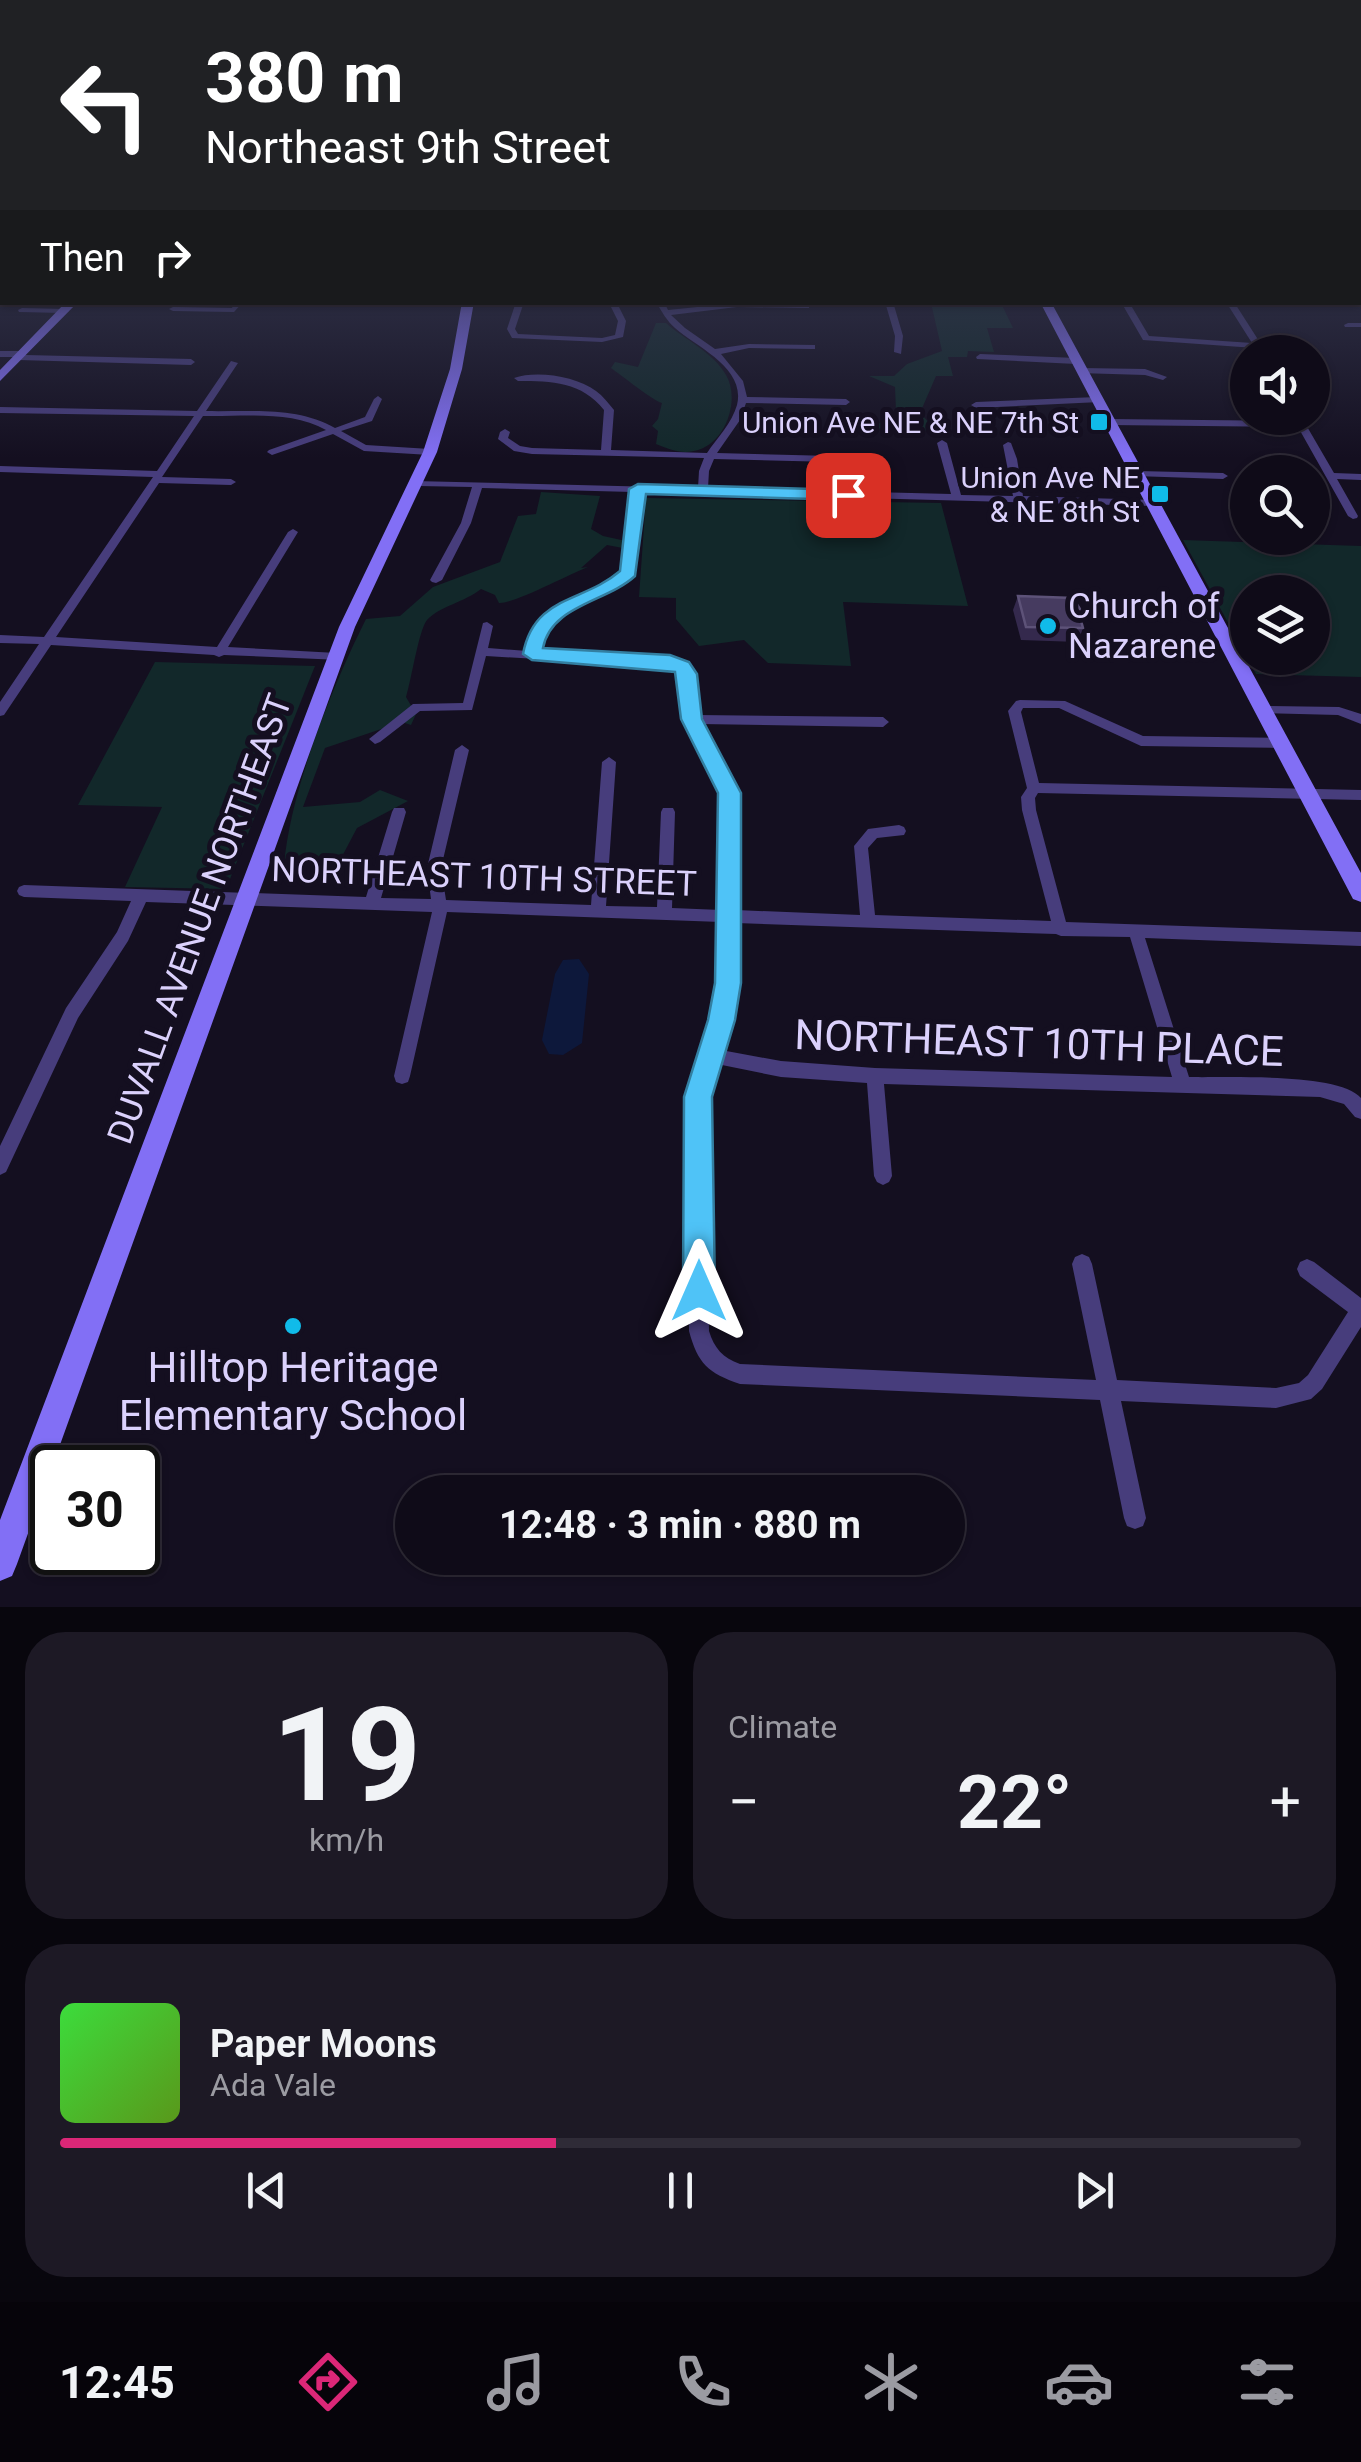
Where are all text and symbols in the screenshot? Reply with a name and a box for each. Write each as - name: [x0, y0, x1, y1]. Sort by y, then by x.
- text: 380 m: [205, 37, 404, 119]
- icon: left: [40, 40, 170, 170]
- text: Northeast 9th Street: [205, 121, 611, 174]
- icon: right: [145, 230, 200, 285]
- text: Then: [40, 236, 125, 280]
- map controls: [1230, 335, 1330, 675]
- button: sound: [1230, 335, 1330, 435]
- place label: Union Ave NE & NE 7th St: [742, 405, 1079, 440]
- marker: Union Ave NE & NE 7th St: [1088, 411, 1110, 433]
- pin: [806, 453, 891, 538]
- button: search: [1230, 455, 1330, 555]
- place label: Union Ave NE & NE 8th St: [961, 460, 1140, 529]
- icon: arrive: [821, 468, 876, 523]
- marker: Union Ave NE & NE 8th St: [1149, 483, 1171, 505]
- button: layers: [1230, 575, 1330, 675]
- place label: Church of Nazarene: [1068, 586, 1220, 667]
- marker: Church of Nazarene: [1037, 615, 1059, 637]
- street label: DUVALL AVENUE NORTHEAST: [99, 689, 301, 1149]
- street label: NORTHEAST 10TH STREET: [271, 849, 698, 905]
- street label: NORTHEAST 10TH PLACE: [794, 1010, 1284, 1076]
- position arrow: [647, 1239, 751, 1343]
- marker: Hilltop Heritage Elementary School: [282, 1315, 304, 1337]
- place label: Hilltop Heritage Elementary School: [119, 1343, 467, 1440]
- speed limit sign: 30: [30, 1445, 160, 1575]
- text: 12:48 · 3 min · 880 m: [499, 1503, 861, 1547]
- text: 19: [272, 1679, 421, 1832]
- text: Climate: [728, 1708, 837, 1746]
- text: 22°: [957, 1758, 1072, 1846]
- text: −: [728, 1770, 759, 1834]
- text: +: [1270, 1770, 1301, 1834]
- text: km/h: [309, 1821, 384, 1859]
- text: Paper Moons: [210, 2022, 437, 2066]
- text: Ada Vale: [210, 2066, 336, 2104]
- icon: previous: [239, 2163, 294, 2218]
- icon: pause: [653, 2163, 708, 2218]
- icon: next: [1067, 2163, 1122, 2218]
- icon: directions: [293, 2347, 363, 2417]
- icon: music: [481, 2347, 551, 2417]
- icon: phone: [668, 2347, 738, 2417]
- icon: climate: [856, 2347, 926, 2417]
- icon: car: [1044, 2347, 1114, 2417]
- icon: filters: [1232, 2347, 1302, 2417]
- text: 12:45: [59, 2356, 175, 2409]

